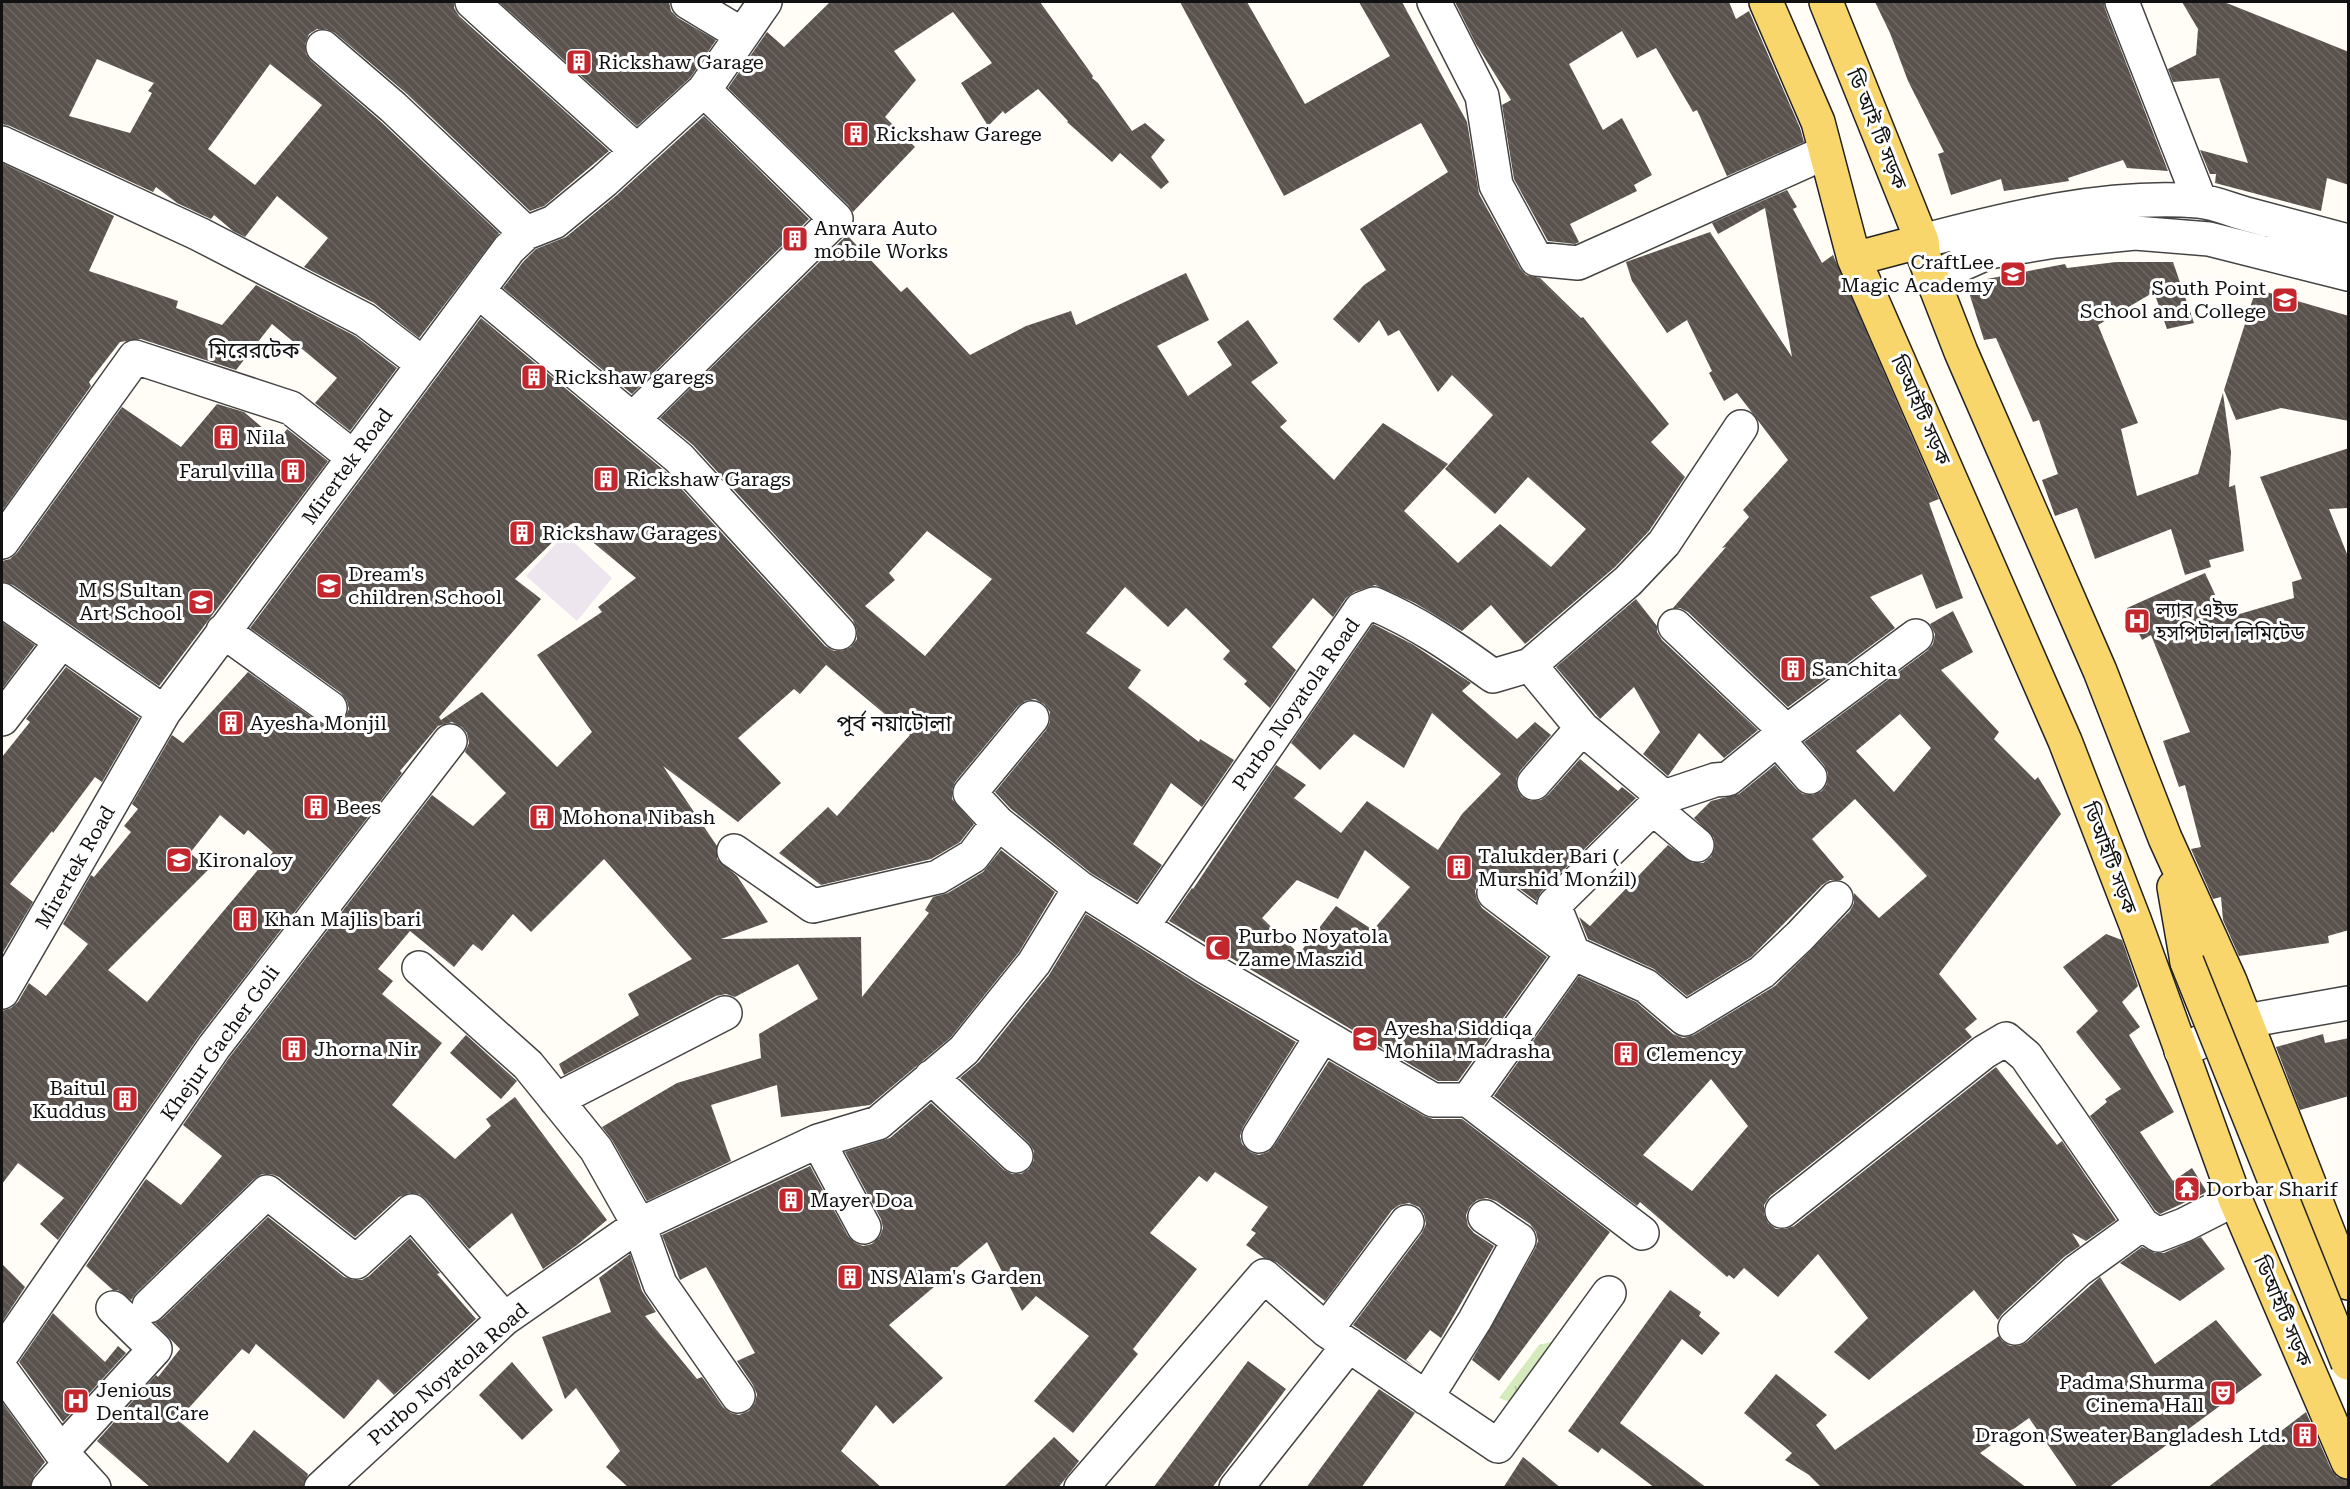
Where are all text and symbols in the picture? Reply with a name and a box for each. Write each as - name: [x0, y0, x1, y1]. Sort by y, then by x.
- building icon: Rickshaw Garage: [564, 47, 594, 77]
- place label: Rickshaw Garage: [598, 50, 764, 74]
- street label: ডি আই টি সড়ক: [1842, 64, 1912, 193]
- building icon: Rickshaw Garege: [841, 119, 871, 149]
- place label: Rickshaw Garege: [876, 122, 1042, 146]
- place label: Anwara Auto mobile Works: [814, 216, 948, 263]
- building icon: Anwara Auto mobile Works: [780, 224, 810, 254]
- place label: CraftLee Magic Academy: [1841, 250, 1994, 297]
- school or university icon: CraftLee Magic Academy: [1998, 259, 2028, 289]
- place label: South Point School and College: [2080, 276, 2267, 323]
- school or university icon: South Point School and College: [2270, 285, 2300, 315]
- district label: মিরেরটেক: [207, 338, 300, 363]
- street label: ডিআইটি সড়ক: [1886, 350, 1956, 469]
- building icon: Rickshaw garegs: [519, 362, 549, 392]
- place label: Rickshaw garegs: [554, 365, 714, 389]
- street label: Mirertek Road: [297, 403, 397, 529]
- building icon: Nila: [211, 422, 241, 452]
- place label: Nila: [246, 425, 286, 449]
- building icon: Farul villa: [278, 456, 308, 486]
- place label: Farul villa: [179, 459, 274, 483]
- building icon: Rickshaw Garags: [591, 464, 621, 494]
- place label: Rickshaw Garags: [626, 467, 791, 491]
- building icon: Rickshaw Garages: [507, 518, 537, 548]
- place label: Rickshaw Garages: [542, 521, 717, 545]
- place label: Dream's children School: [348, 562, 502, 609]
- school or university icon: Dream's children School: [314, 571, 344, 601]
- place label: M S Sultan Art School: [78, 578, 182, 625]
- school or university icon: M S Sultan Art School: [186, 587, 216, 617]
- place label: ল্যাব এইড হসপিটাল লিমিটেড: [2155, 598, 2305, 645]
- hospital icon: ল্যাব এইড হসপিটাল লিমিটেড: [2122, 606, 2152, 636]
- street label: Purbo Noyatola Road: [1228, 613, 1365, 795]
- building icon: Sanchita: [1778, 654, 1808, 684]
- place label: Sanchita: [1812, 657, 1897, 681]
- building icon: Ayesha Monjil: [216, 708, 246, 738]
- district label: পূর্ব নয়াটোলা: [836, 710, 953, 737]
- place label: Ayesha Monjil: [250, 711, 387, 735]
- building icon: Bees: [301, 792, 331, 822]
- place label: Bees: [336, 795, 381, 819]
- street label: ডিআইটি সড়ক: [2077, 798, 2143, 918]
- street label: Mirertek Road: [30, 801, 120, 933]
- building icon: Mohona Nibash: [527, 802, 557, 832]
- place label: Mohona Nibash: [562, 805, 716, 829]
- place label: Talukder Bari ( Murshid Monzil): [1478, 844, 1637, 891]
- school or university icon: Kironaloy: [164, 845, 194, 875]
- place label: Kironaloy: [198, 848, 293, 872]
- building icon: Talukder Bari ( Murshid Monzil): [1444, 852, 1474, 882]
- building icon: Khan Majlis bari: [230, 904, 260, 934]
- place label: Khan Majlis bari: [264, 907, 421, 931]
- place label: Purbo Noyatola Zame Maszid: [1238, 924, 1389, 971]
- mosque icon: Purbo Noyatola Zame Maszid: [1203, 933, 1233, 963]
- street label: Khejur Gacher Goli: [156, 961, 284, 1125]
- place label: Ayesha Siddiqa Mohila Madrasha: [1384, 1016, 1551, 1063]
- school or university icon: Ayesha Siddiqa Mohila Madrasha: [1350, 1024, 1380, 1054]
- building icon: Jhorna Nir: [279, 1034, 309, 1064]
- place label: Jhorna Nir: [314, 1037, 418, 1061]
- building icon: Clemency: [1611, 1039, 1641, 1069]
- place label: Clemency: [1646, 1042, 1743, 1066]
- place label: Baitul Kuddus: [32, 1076, 106, 1123]
- building icon: Baitul Kuddus: [110, 1084, 140, 1114]
- temple icon: Dorbar Sharif: [2172, 1174, 2202, 1204]
- place label: Dorbar Sharif: [2206, 1177, 2339, 1201]
- building icon: Mayer Doa: [776, 1185, 806, 1215]
- place label: Mayer Doa: [810, 1188, 914, 1212]
- street label: ডিআইটি সড়ক: [2249, 1251, 2317, 1371]
- building icon: NS Alam's Garden: [835, 1262, 865, 1292]
- place label: NS Alam's Garden: [870, 1265, 1042, 1289]
- street label: Purbo Noyatola Road: [363, 1298, 533, 1450]
- place label: Padma Shurma Cinema Hall: [2059, 1370, 2204, 1417]
- place label: Jenious Dental Care: [96, 1378, 209, 1425]
- theatre icon: Padma Shurma Cinema Hall: [2208, 1378, 2238, 1408]
- hospital icon: Jenious Dental Care: [61, 1386, 91, 1416]
- building icon: Dragon Sweater Bangladesh Ltd.: [2290, 1420, 2320, 1450]
- place label: Dragon Sweater Bangladesh Ltd.: [1975, 1423, 2286, 1447]

